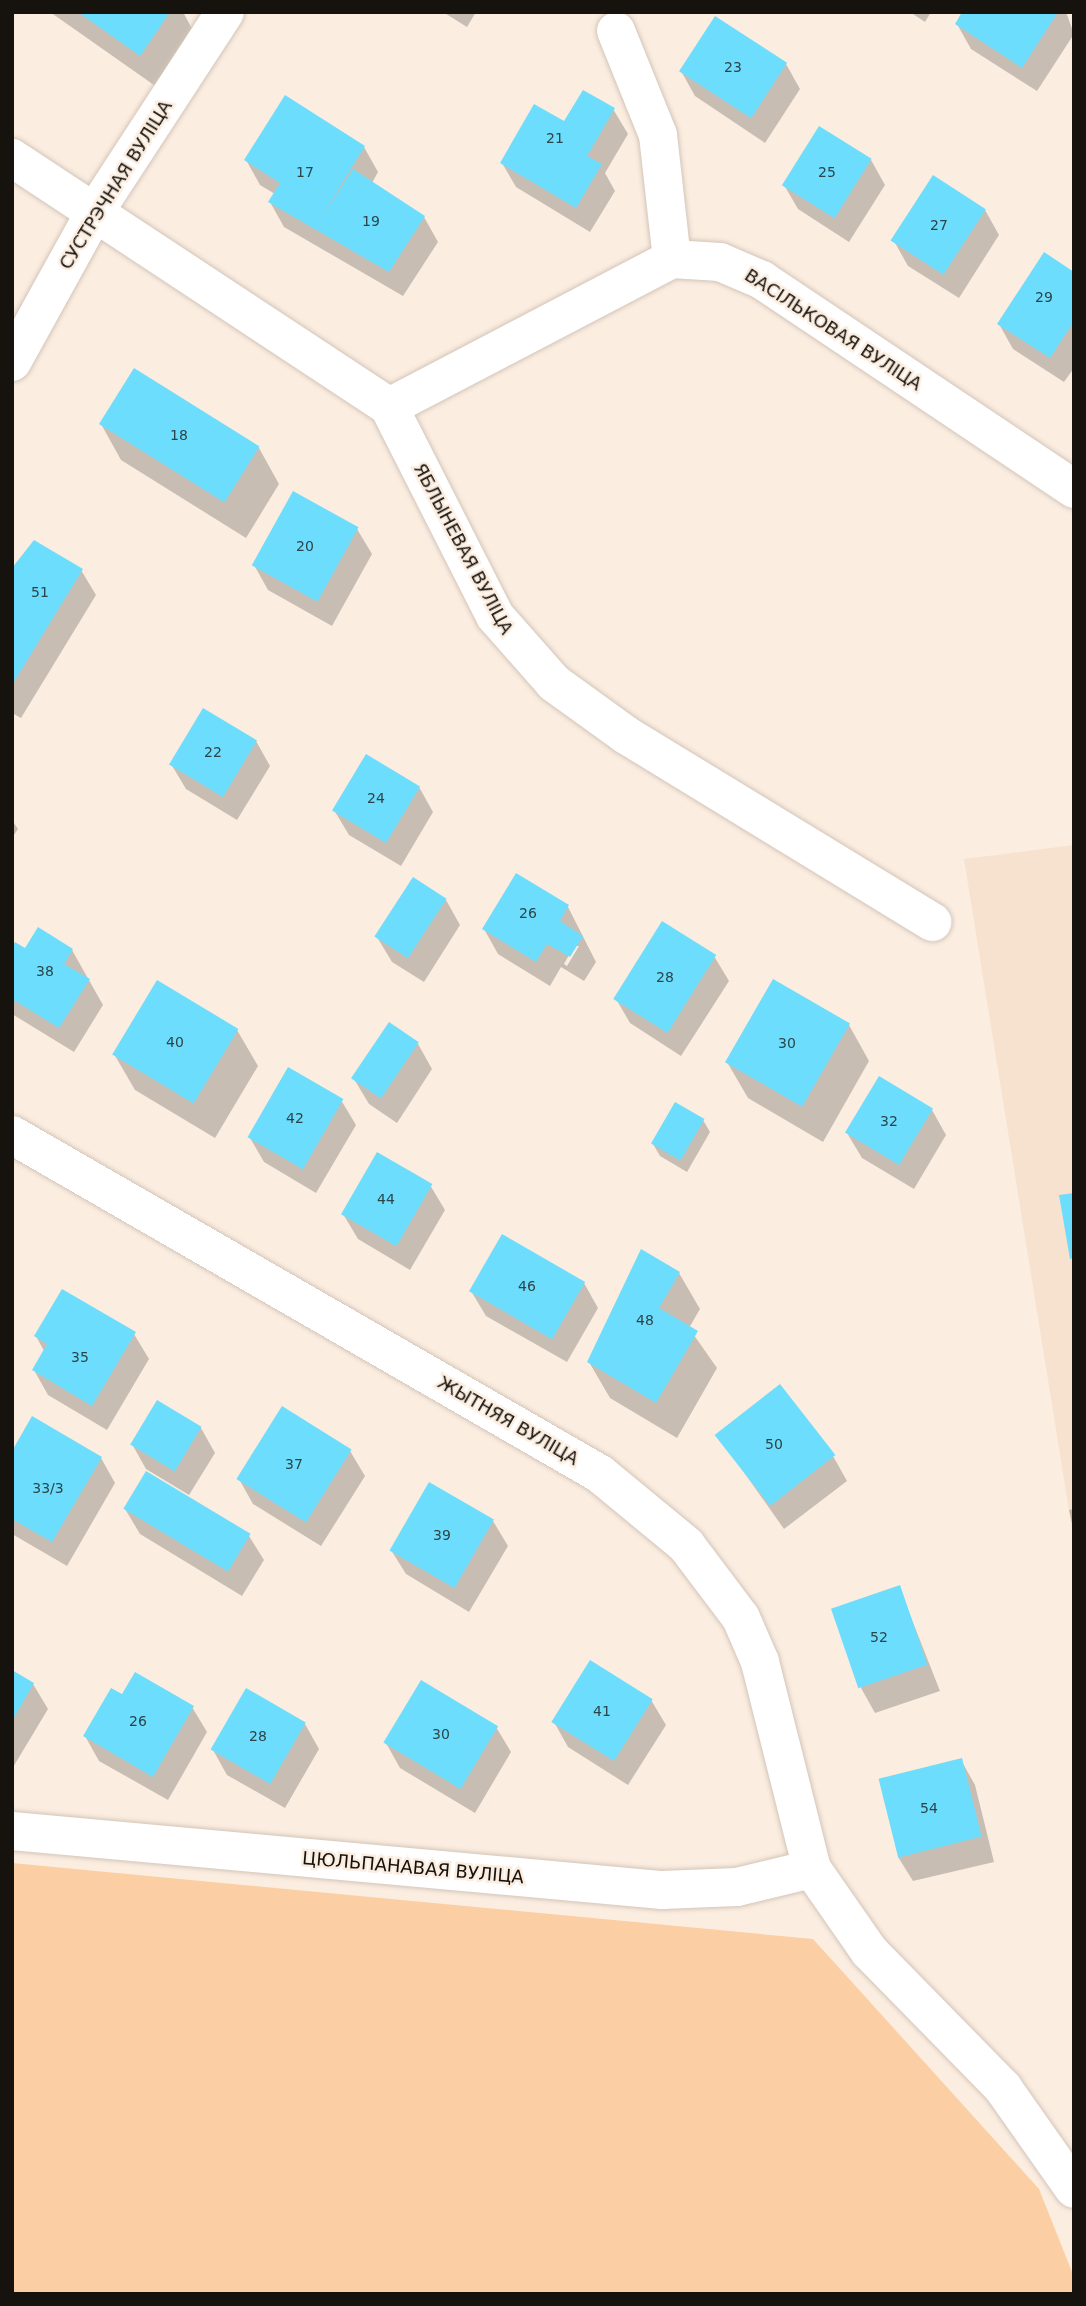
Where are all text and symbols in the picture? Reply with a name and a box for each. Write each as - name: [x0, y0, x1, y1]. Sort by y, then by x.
- house number: 23: [724, 59, 742, 75]
- street label: СУСТРЭЧНАЯ ВУЛІЦА: [55, 96, 177, 274]
- house number: 21: [546, 130, 564, 146]
- house number: 17: [296, 164, 314, 180]
- house number: 25: [818, 164, 836, 180]
- house number: 19: [362, 213, 380, 229]
- house number: 27: [930, 217, 948, 233]
- street label: ВАСІЛЬКОВАЯ ВУЛІЦА: [740, 265, 926, 395]
- house number: 29: [1035, 289, 1053, 305]
- house number: 18: [170, 427, 188, 443]
- street label: ЯБЛЫНЕВАЯ ВУЛІЦА: [409, 460, 517, 638]
- house number: 20: [296, 538, 314, 554]
- house number: 51: [31, 584, 49, 600]
- house number: 22: [204, 744, 222, 760]
- house number: 24: [367, 790, 385, 806]
- house number: 26: [519, 905, 537, 921]
- house number: 38: [36, 963, 54, 979]
- house number: 28: [656, 969, 674, 985]
- house number: 40: [166, 1034, 184, 1050]
- house number: 30: [778, 1035, 796, 1051]
- house number: 42: [286, 1110, 304, 1126]
- house number: 32: [880, 1113, 898, 1129]
- house number: 44: [377, 1191, 395, 1207]
- house number: 46: [518, 1278, 536, 1294]
- house number: 48: [636, 1312, 654, 1328]
- house number: 35: [71, 1349, 89, 1365]
- street label: ЖЫТНЯЯ ВУЛІЦА: [434, 1372, 582, 1470]
- house number: 50: [765, 1436, 783, 1452]
- house number: 37: [285, 1456, 303, 1472]
- house number: 33/3: [32, 1480, 64, 1496]
- house number: 39: [433, 1527, 451, 1543]
- house number: 52: [870, 1629, 888, 1645]
- house number: 41: [593, 1703, 611, 1719]
- house number: 26: [129, 1713, 147, 1729]
- house number: 30: [432, 1726, 450, 1742]
- house number: 28: [249, 1728, 267, 1744]
- house number: 54: [920, 1800, 938, 1816]
- street label: ЦЮЛЬПАНАВАЯ ВУЛІЦА: [301, 1848, 525, 1888]

